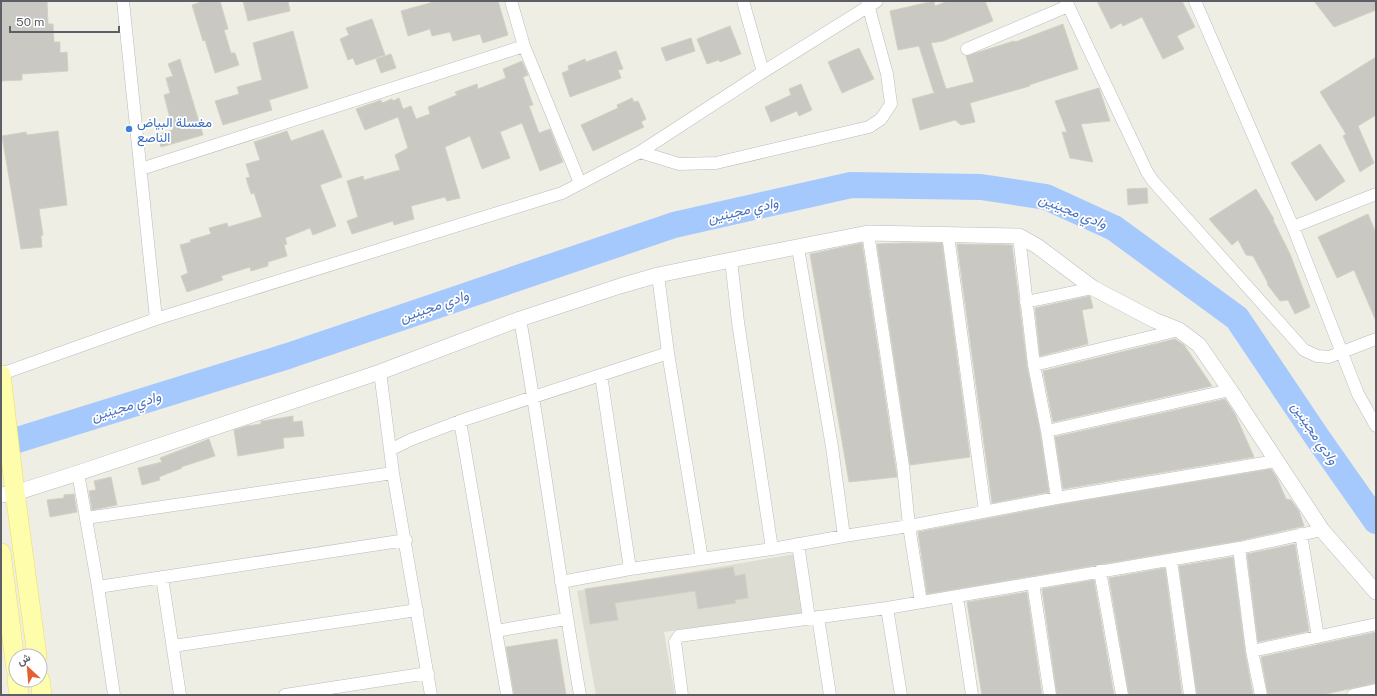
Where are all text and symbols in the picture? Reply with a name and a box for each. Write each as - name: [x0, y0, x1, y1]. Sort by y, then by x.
- scale bar: [10, 8, 119, 34]
- text: 50 m: [16, 15, 44, 29]
- place label: مغسلة البياض الناصع: [137, 115, 212, 147]
- marker: مغسلة البياض الناصع: [124, 124, 134, 134]
- water label: وادي مجينين: [1035, 190, 1110, 236]
- water label: وادي مجينين: [706, 194, 781, 230]
- water label: وادي مجينين: [397, 286, 473, 329]
- water label: وادي مجينين: [89, 388, 165, 428]
- water label: وادي مجينين: [1285, 399, 1342, 470]
- north arrow: [8, 648, 48, 688]
- text: ش: [15, 651, 33, 668]

